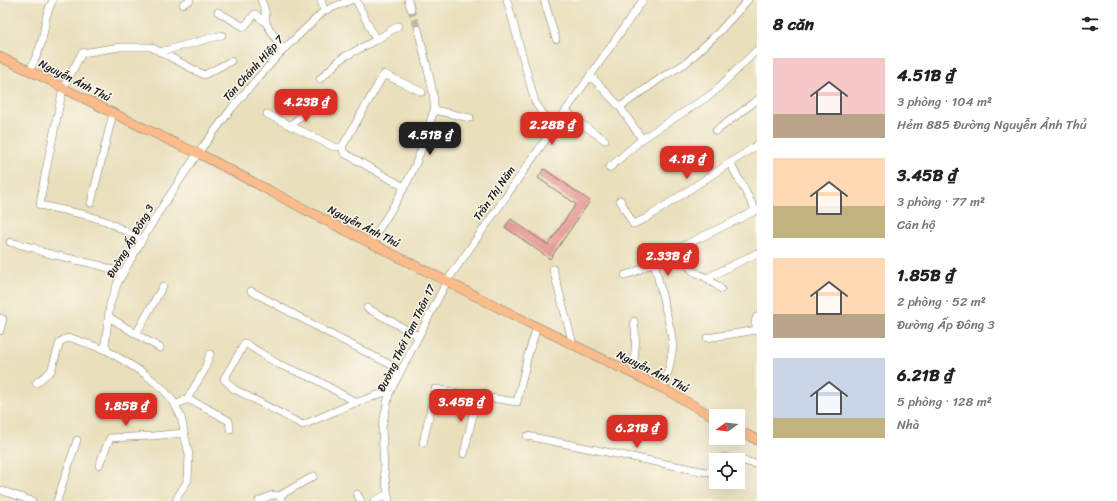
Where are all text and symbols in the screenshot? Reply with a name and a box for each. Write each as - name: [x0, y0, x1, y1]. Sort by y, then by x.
- text: 8 căn: [773, 9, 814, 39]
- icon: filters: [1079, 13, 1101, 35]
- street label: Tân Chánh Hiệp 7: [218, 30, 289, 106]
- street label: Nguyễn Ảnh Thủ: [35, 54, 114, 107]
- text: 4.51B ₫: [897, 60, 955, 90]
- icon: home: [805, 74, 853, 122]
- pin: 4.23B ₫: [269, 89, 343, 123]
- text: 4.23B ₫: [283, 90, 329, 113]
- text: 3 phòng · 104 m²: [897, 90, 992, 113]
- pin: 2.28B ₫: [515, 112, 589, 146]
- text: 2.28B ₫: [529, 113, 575, 136]
- text: Hẻm 885 Đường Nguyễn Ảnh Thủ: [897, 113, 1087, 136]
- pin: 4.51B ₫: [393, 122, 467, 156]
- text: 4.51B ₫: [408, 123, 452, 146]
- pin: 4.1B ₫: [654, 146, 720, 180]
- text: 4.1B ₫: [669, 147, 705, 170]
- text: 3.45B ₫: [897, 160, 957, 190]
- street label: Trần Thị Năm: [468, 162, 520, 225]
- icon: home: [805, 174, 853, 222]
- text: 3 phòng · 77 m²: [897, 190, 985, 213]
- street label: Nguyễn Ảnh Thủ: [324, 200, 403, 253]
- street label: Đường Ấp Đông 3: [102, 201, 159, 282]
- text: Căn hộ: [897, 213, 935, 236]
- pin: 2.33B ₫: [631, 243, 705, 277]
- text: 2.33B ₫: [646, 244, 690, 267]
- text: 1.85B ₫: [897, 260, 954, 290]
- icon: home: [805, 274, 853, 322]
- street label: Đường Thới Tam Thôn 17: [372, 281, 441, 395]
- text: 2 phòng · 52 m²: [897, 290, 986, 313]
- text: Đường Ấp Đông 3: [897, 313, 995, 336]
- street label: Nguyễn Ảnh Thủ: [613, 345, 692, 398]
- text: 6.21B ₫: [897, 360, 953, 390]
- icon: home: [805, 374, 853, 422]
- pin: 3.45B ₫: [424, 389, 498, 423]
- text: 3.45B ₫: [438, 390, 484, 413]
- text: 5 phòng · 128 m²: [897, 390, 992, 413]
- pin: 1.85B ₫: [89, 393, 163, 427]
- text: 1.85B ₫: [104, 394, 148, 417]
- north arrow: [709, 409, 745, 445]
- map controls: [709, 409, 745, 489]
- text: Nhà: [897, 413, 919, 436]
- pin: 6.21B ₫: [600, 415, 674, 449]
- text: 6.21B ₫: [616, 416, 658, 439]
- button: locate: [709, 453, 745, 489]

